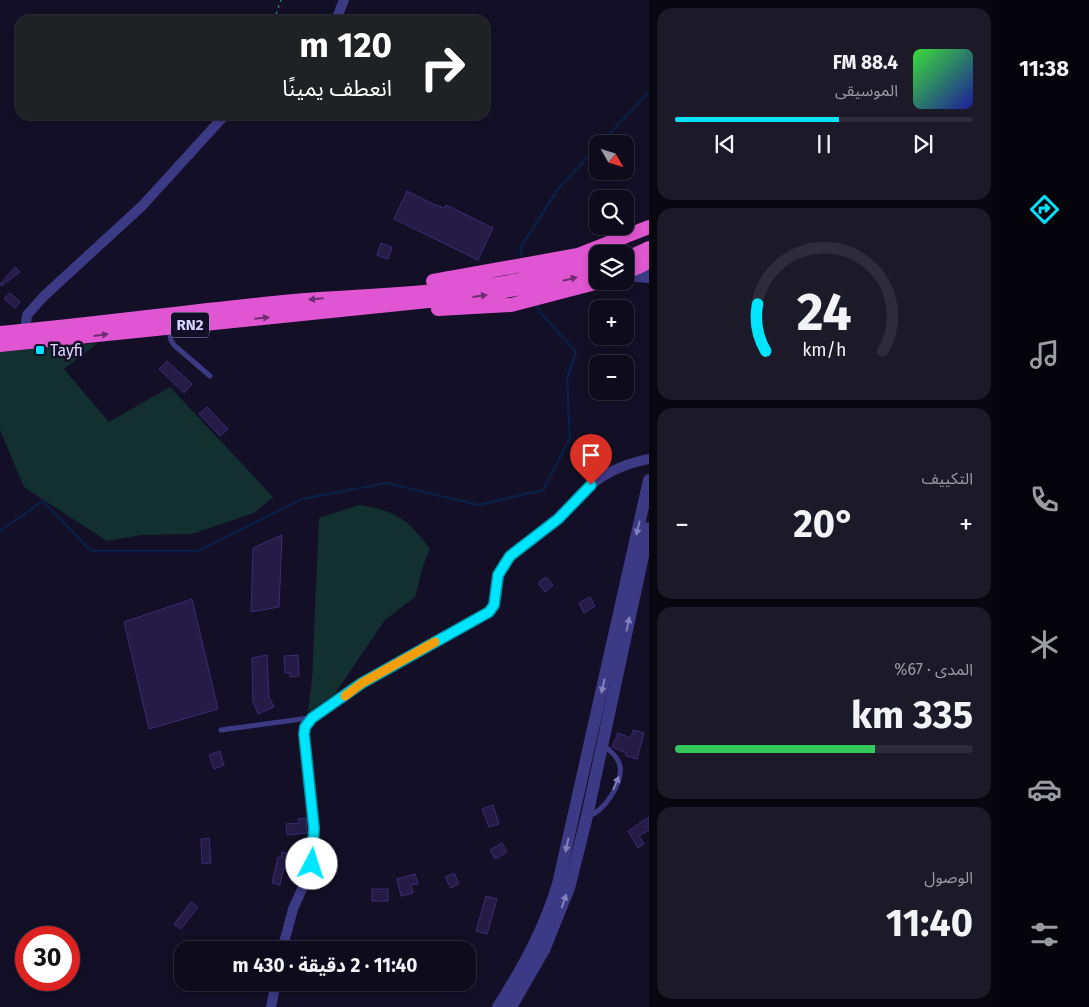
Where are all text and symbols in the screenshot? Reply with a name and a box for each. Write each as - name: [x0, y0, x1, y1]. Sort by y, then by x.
- text: 120 m: [299, 24, 392, 66]
- icon: right: [410, 35, 475, 100]
- text: 88.4 FM: [833, 51, 898, 74]
- text: 11:38: [1019, 55, 1069, 82]
- text: انعطف يمينًا: [282, 75, 392, 102]
- text: الموسيقى: [835, 81, 898, 100]
- icon: previous: [711, 130, 739, 158]
- icon: pause: [810, 130, 838, 158]
- icon: next: [909, 130, 937, 158]
- north arrow: [589, 135, 634, 180]
- map controls: [589, 135, 634, 400]
- button: search: [589, 190, 634, 235]
- icon: directions: [1027, 192, 1062, 227]
- button: layers: [589, 245, 634, 290]
- one-way arrow: [562, 275, 578, 283]
- text: 24: [797, 281, 851, 344]
- one-way arrow: [473, 291, 489, 299]
- one-way arrow: [307, 296, 323, 304]
- button: +: [589, 300, 634, 345]
- road number: RN2: [171, 312, 209, 338]
- one-way arrow: [255, 314, 271, 322]
- one-way arrow: [93, 331, 109, 339]
- icon: music: [1027, 337, 1062, 372]
- text: km/h: [802, 339, 846, 361]
- place label: Tayfi: [50, 341, 83, 360]
- marker: Tayfi: [34, 344, 46, 356]
- button: −: [589, 355, 634, 400]
- pin: [570, 434, 612, 485]
- icon: arrive: [577, 441, 605, 469]
- text: التكييف: [921, 469, 973, 488]
- icon: phone: [1027, 482, 1062, 517]
- text: 20°: [793, 501, 855, 547]
- text: −: [675, 508, 689, 541]
- text: +: [959, 508, 973, 541]
- one-way arrow: [634, 520, 642, 535]
- one-way arrow: [624, 616, 632, 631]
- icon: climate: [1027, 627, 1062, 662]
- text: المدى · 67%: [894, 660, 973, 679]
- one-way arrow: [599, 679, 607, 694]
- text: 335 km: [851, 692, 973, 738]
- icon: car: [1027, 772, 1062, 807]
- one-way arrow: [613, 776, 621, 790]
- position arrow: [285, 837, 337, 889]
- one-way arrow: [563, 837, 571, 852]
- text: الوصول: [924, 868, 973, 887]
- one-way arrow: [561, 894, 568, 909]
- text: 11:40: [886, 900, 973, 946]
- icon: filters: [1027, 917, 1062, 952]
- speed limit sign: 30: [15, 926, 80, 991]
- text: 11:40 · 2 دقيقة · 430 m: [233, 954, 417, 977]

